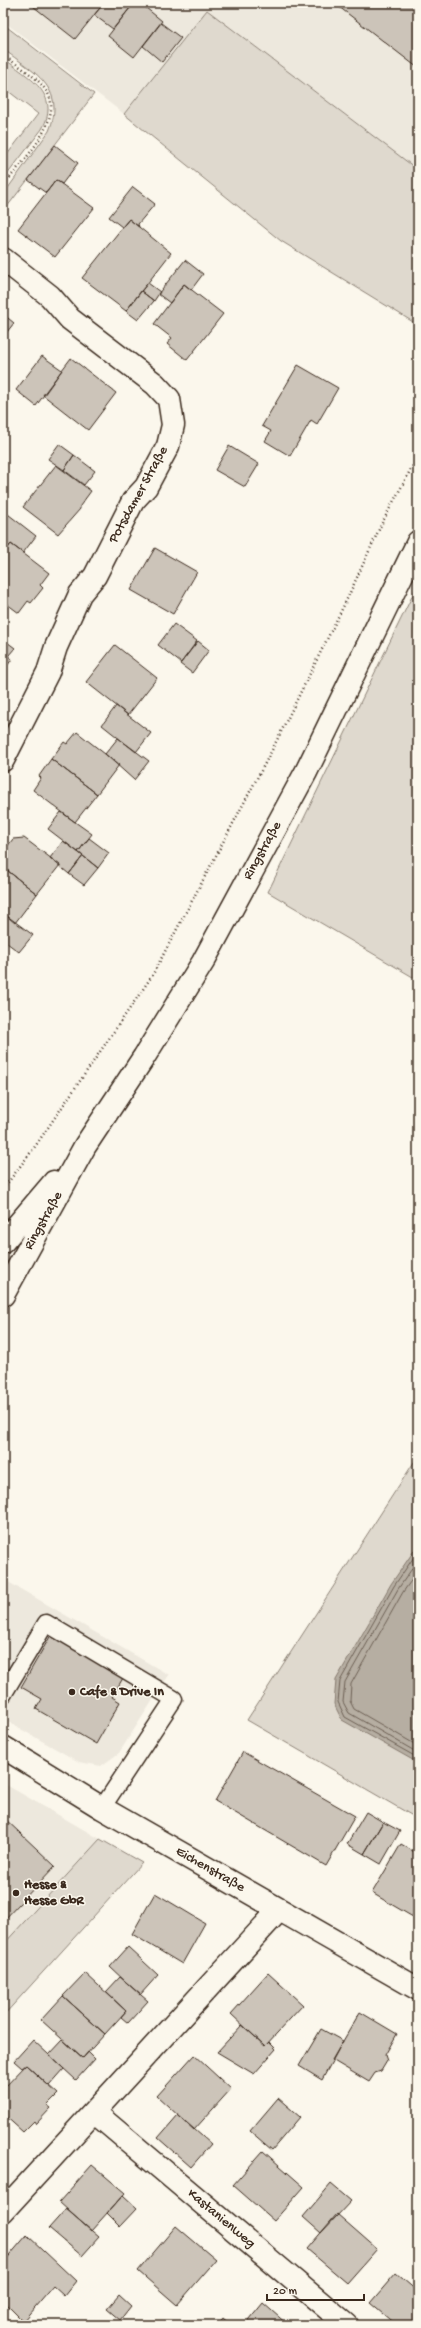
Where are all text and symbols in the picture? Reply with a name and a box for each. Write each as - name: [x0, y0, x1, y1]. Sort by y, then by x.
- street label: Potsdamer Straße: [105, 443, 173, 547]
- street label: Ringstraße: [240, 818, 286, 883]
- street label: Ringstraße: [21, 1188, 67, 1253]
- place label: Cafe & Drive In: [79, 1684, 164, 1701]
- marker: Cafe & Drive In: [67, 1687, 77, 1697]
- street label: Eichenstraße: [172, 1843, 248, 1897]
- place label: Hesse & Hesse GbR: [24, 1877, 85, 1910]
- marker: Hesse & Hesse GbR: [11, 1888, 21, 1898]
- street label: Kastanienweg: [183, 2186, 259, 2252]
- scale bar: [267, 2276, 364, 2302]
- text: 20 m: [273, 2285, 298, 2299]

